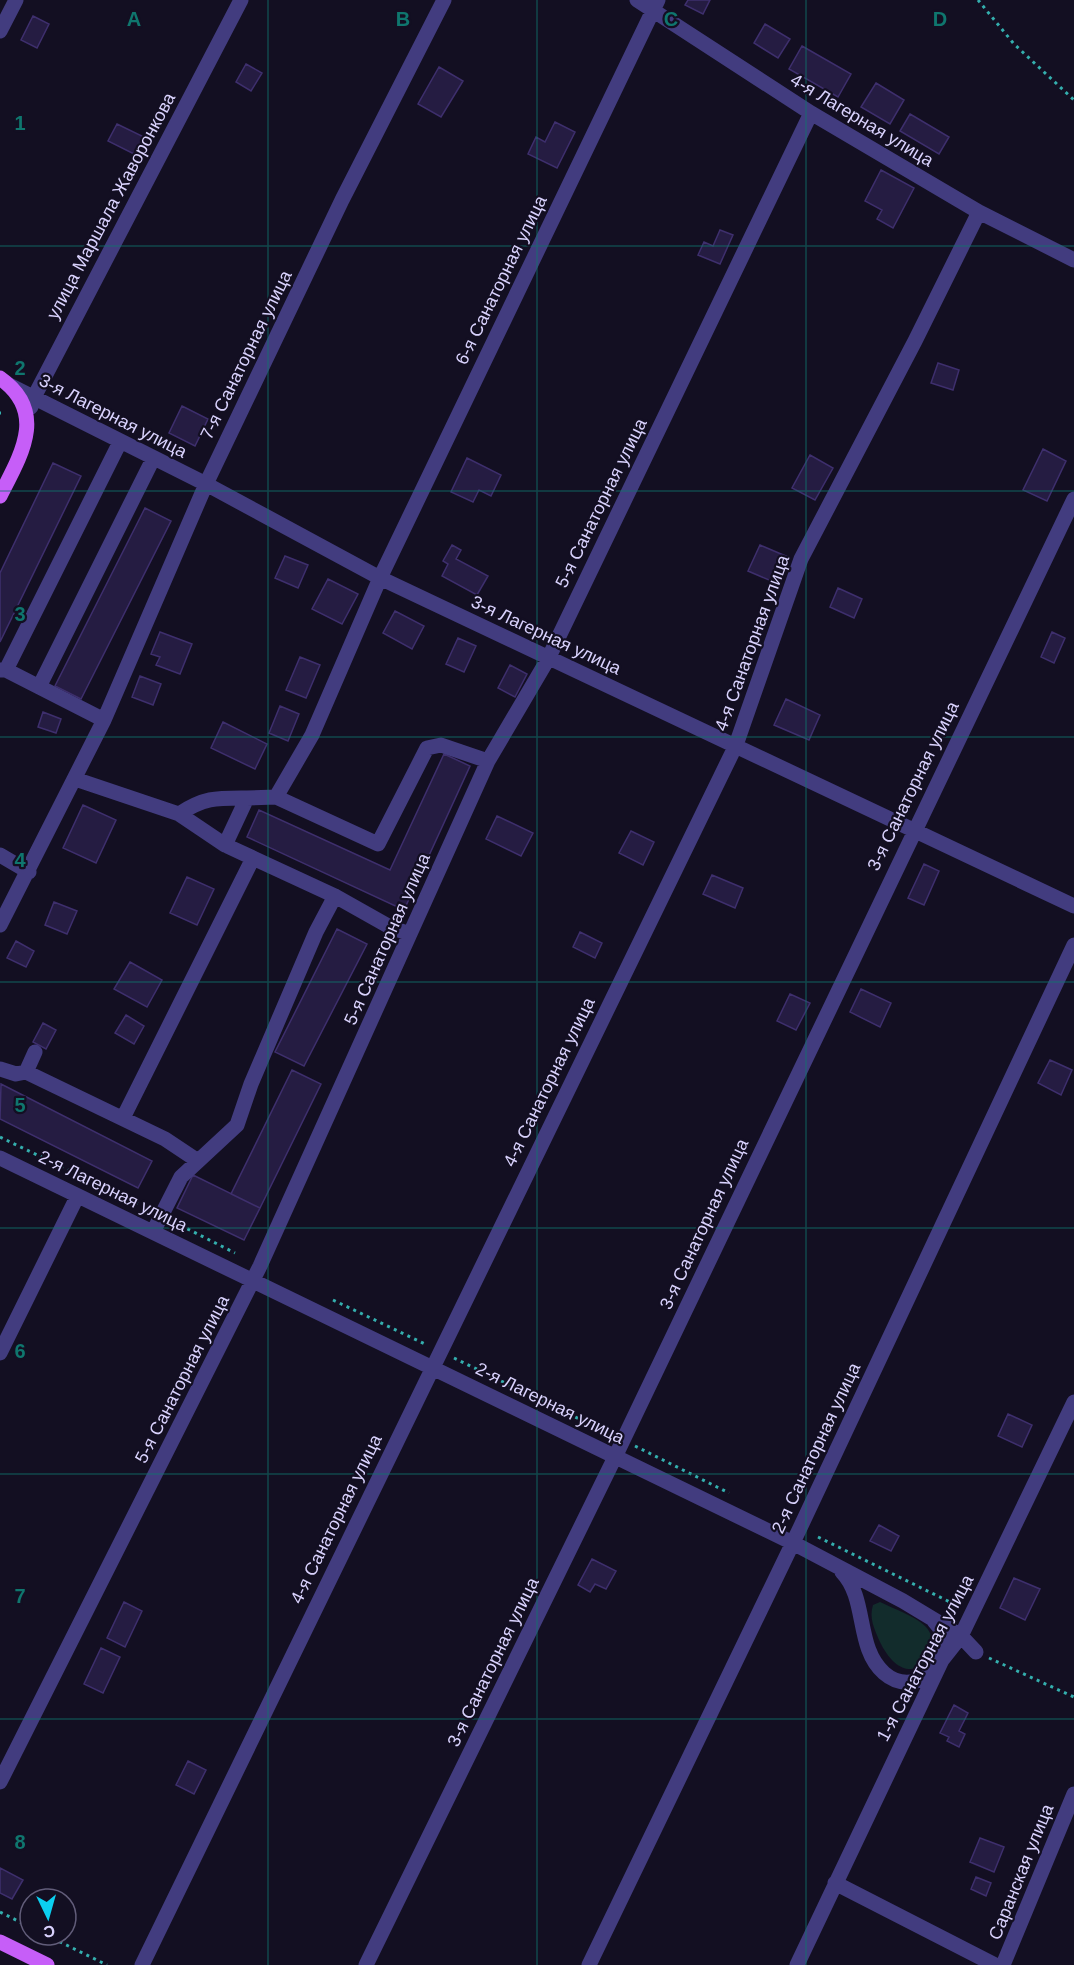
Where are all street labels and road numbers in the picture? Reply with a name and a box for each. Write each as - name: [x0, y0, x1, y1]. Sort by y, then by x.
- street label: 4-я Лагерная улица: [787, 69, 938, 171]
- street label: улица Маршала Жаворонкова: [43, 89, 180, 323]
- street label: 6-я Санаторная улица: [451, 191, 551, 368]
- street label: 7-я Санаторная улица: [196, 266, 296, 443]
- street label: 3-я Лагерная улица: [36, 370, 191, 462]
- street label: 5-я Санаторная улица: [551, 414, 651, 591]
- street label: 4-я Санаторная улица: [711, 551, 794, 734]
- street label: 3-я Лагерная улица: [468, 592, 625, 679]
- street label: 3-я Санаторная улица: [863, 697, 963, 874]
- street label: 5-я Санаторная улица: [340, 849, 434, 1028]
- street label: 4-я Санаторная улица: [499, 993, 599, 1170]
- street label: 3-я Санаторная улица: [656, 1135, 753, 1312]
- street label: 2-я Лагерная улица: [35, 1146, 191, 1236]
- street label: 5-я Санаторная улица: [131, 1291, 234, 1466]
- street label: 2-я Лагерная улица: [472, 1358, 628, 1448]
- street label: 2-я Санаторная улица: [768, 1359, 865, 1536]
- street label: 4-я Санаторная улица: [286, 1430, 386, 1607]
- street label: 1-я Санаторная улица: [873, 1570, 978, 1745]
- street label: 3-я Санаторная улица: [443, 1573, 543, 1750]
- street label: Саранская улица: [985, 1800, 1058, 1943]

